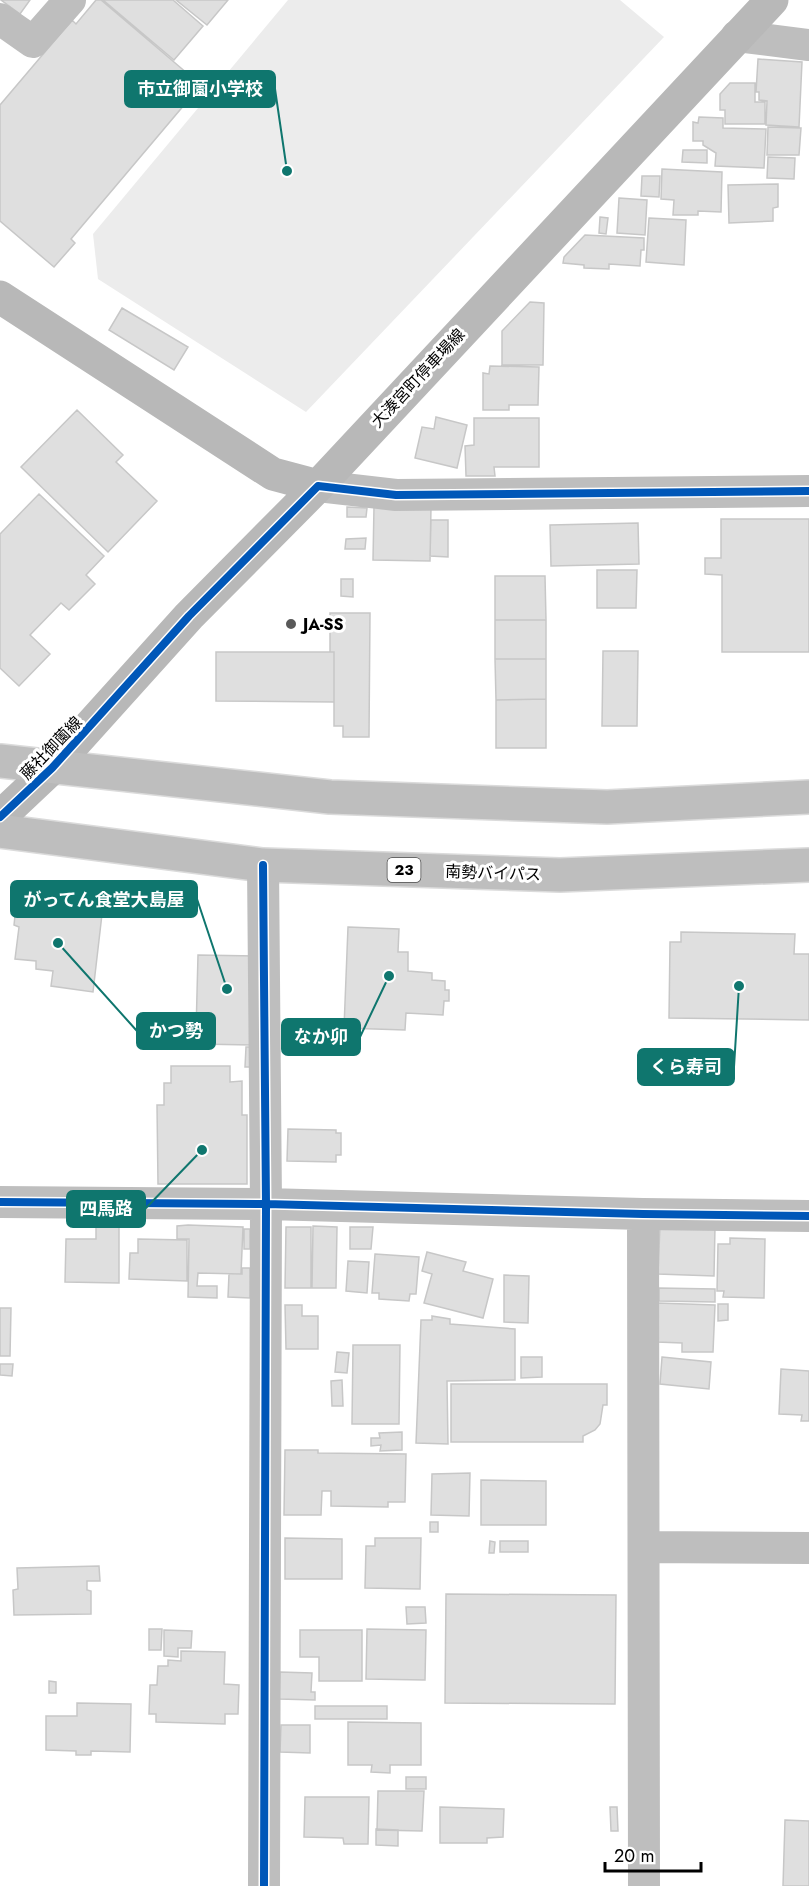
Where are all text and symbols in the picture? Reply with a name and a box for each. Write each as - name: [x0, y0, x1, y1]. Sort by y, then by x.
- callout: 市立御薗小学校: [125, 71, 275, 107]
- text: 市立御薗小学校: [137, 76, 263, 102]
- street label: 大湊宮町停車場線: [366, 323, 470, 433]
- place label: JA-SS: [300, 613, 344, 636]
- marker: JA-SS: [284, 617, 298, 631]
- street label: 藤社御薗線: [15, 711, 87, 785]
- road number: 23: [388, 858, 420, 882]
- street label: 南勢バイパス: [445, 860, 541, 886]
- callout: がってん食堂大島屋: [11, 881, 197, 917]
- text: がってん食堂大島屋: [23, 887, 185, 913]
- callout: かつ勢: [137, 1013, 215, 1049]
- text: かつ勢: [149, 1018, 203, 1044]
- callout: なか卯: [282, 1019, 360, 1055]
- text: なか卯: [294, 1024, 348, 1050]
- callout: くら寿司: [638, 1049, 734, 1085]
- text: くら寿司: [650, 1054, 722, 1080]
- callout: 四馬路: [67, 1191, 145, 1227]
- text: 四馬路: [79, 1196, 133, 1222]
- scale bar: [605, 1835, 701, 1873]
- text: 20 m: [614, 1843, 654, 1869]

